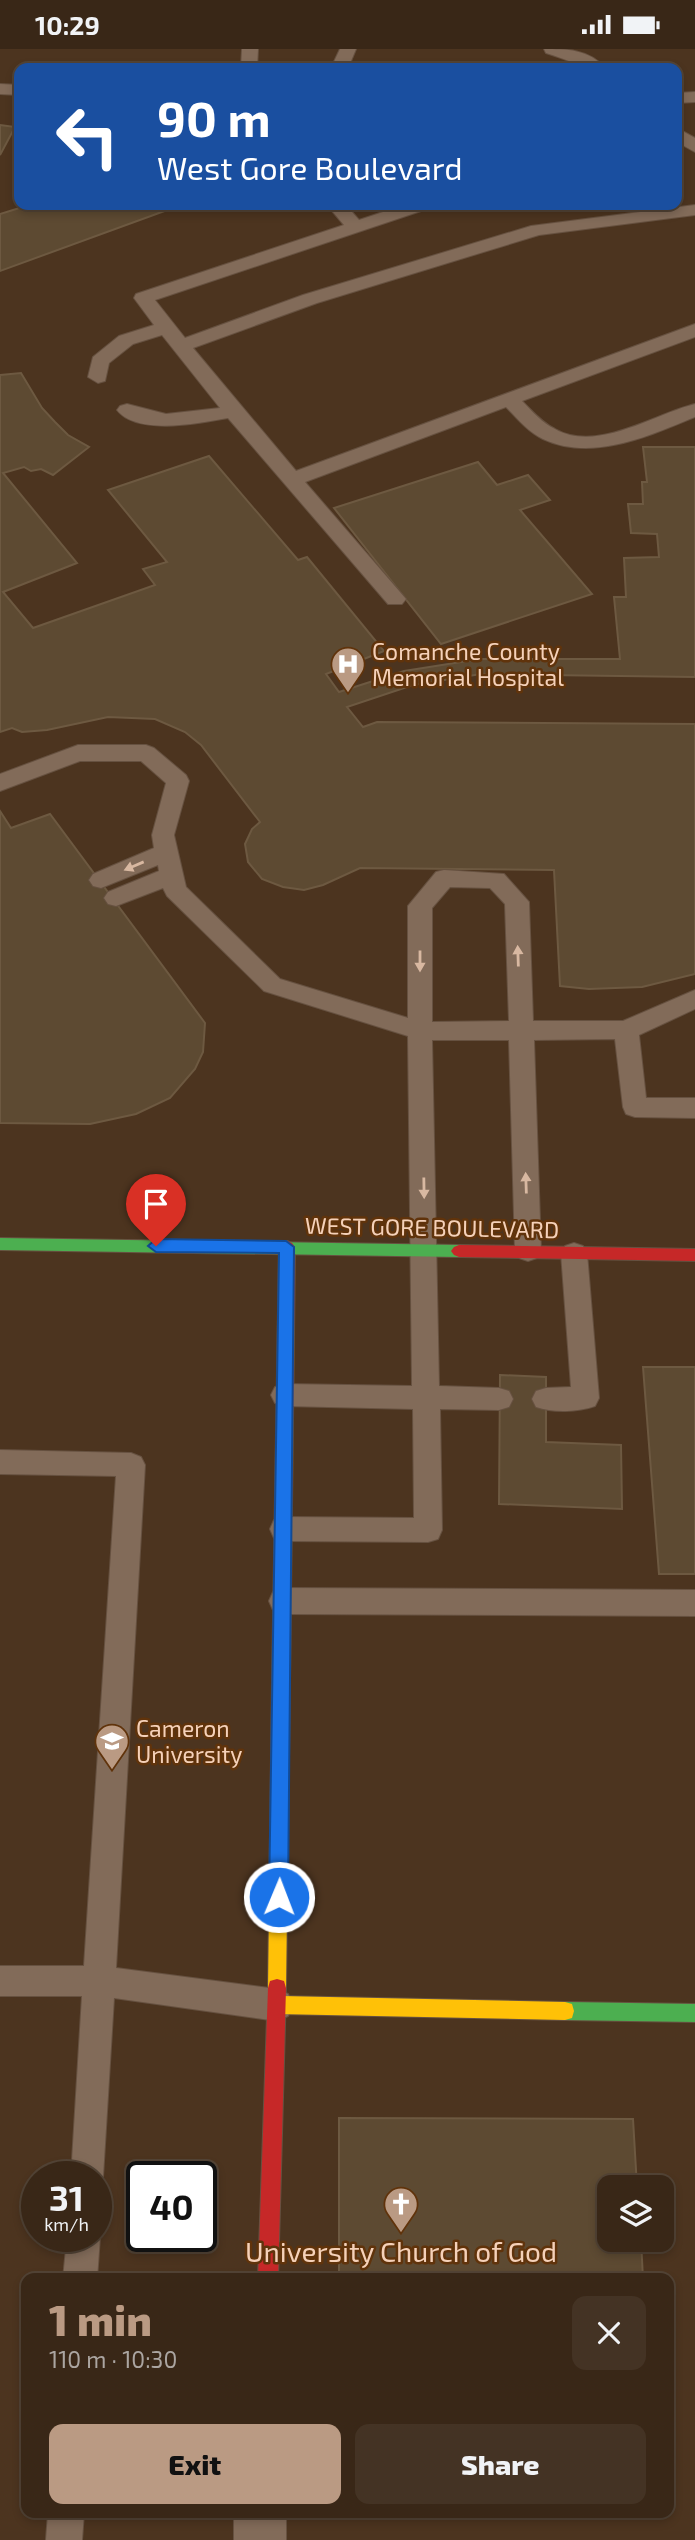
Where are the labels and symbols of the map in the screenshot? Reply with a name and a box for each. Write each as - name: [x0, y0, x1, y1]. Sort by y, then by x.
- place label: Comanche County Memorial Hospital: [372, 637, 564, 691]
- hospital icon: Comanche County Memorial Hospital: [329, 645, 367, 694]
- one-way arrow: [124, 860, 144, 872]
- one-way arrow: [513, 944, 524, 966]
- one-way arrow: [414, 950, 426, 972]
- one-way arrow: [520, 1172, 531, 1194]
- pin: [126, 1174, 186, 1246]
- one-way arrow: [418, 1178, 429, 1200]
- street label: WEST GORE BOULEVARD: [305, 1211, 559, 1243]
- place label: Cameron University: [136, 1714, 242, 1768]
- school or university icon: Cameron University: [93, 1722, 131, 1771]
- position arrow: [242, 1860, 316, 1934]
- speed limit sign: 40: [126, 2161, 217, 2252]
- church icon: University Church of God: [382, 2185, 420, 2234]
- place label: University Church of God: [245, 2234, 557, 2268]

